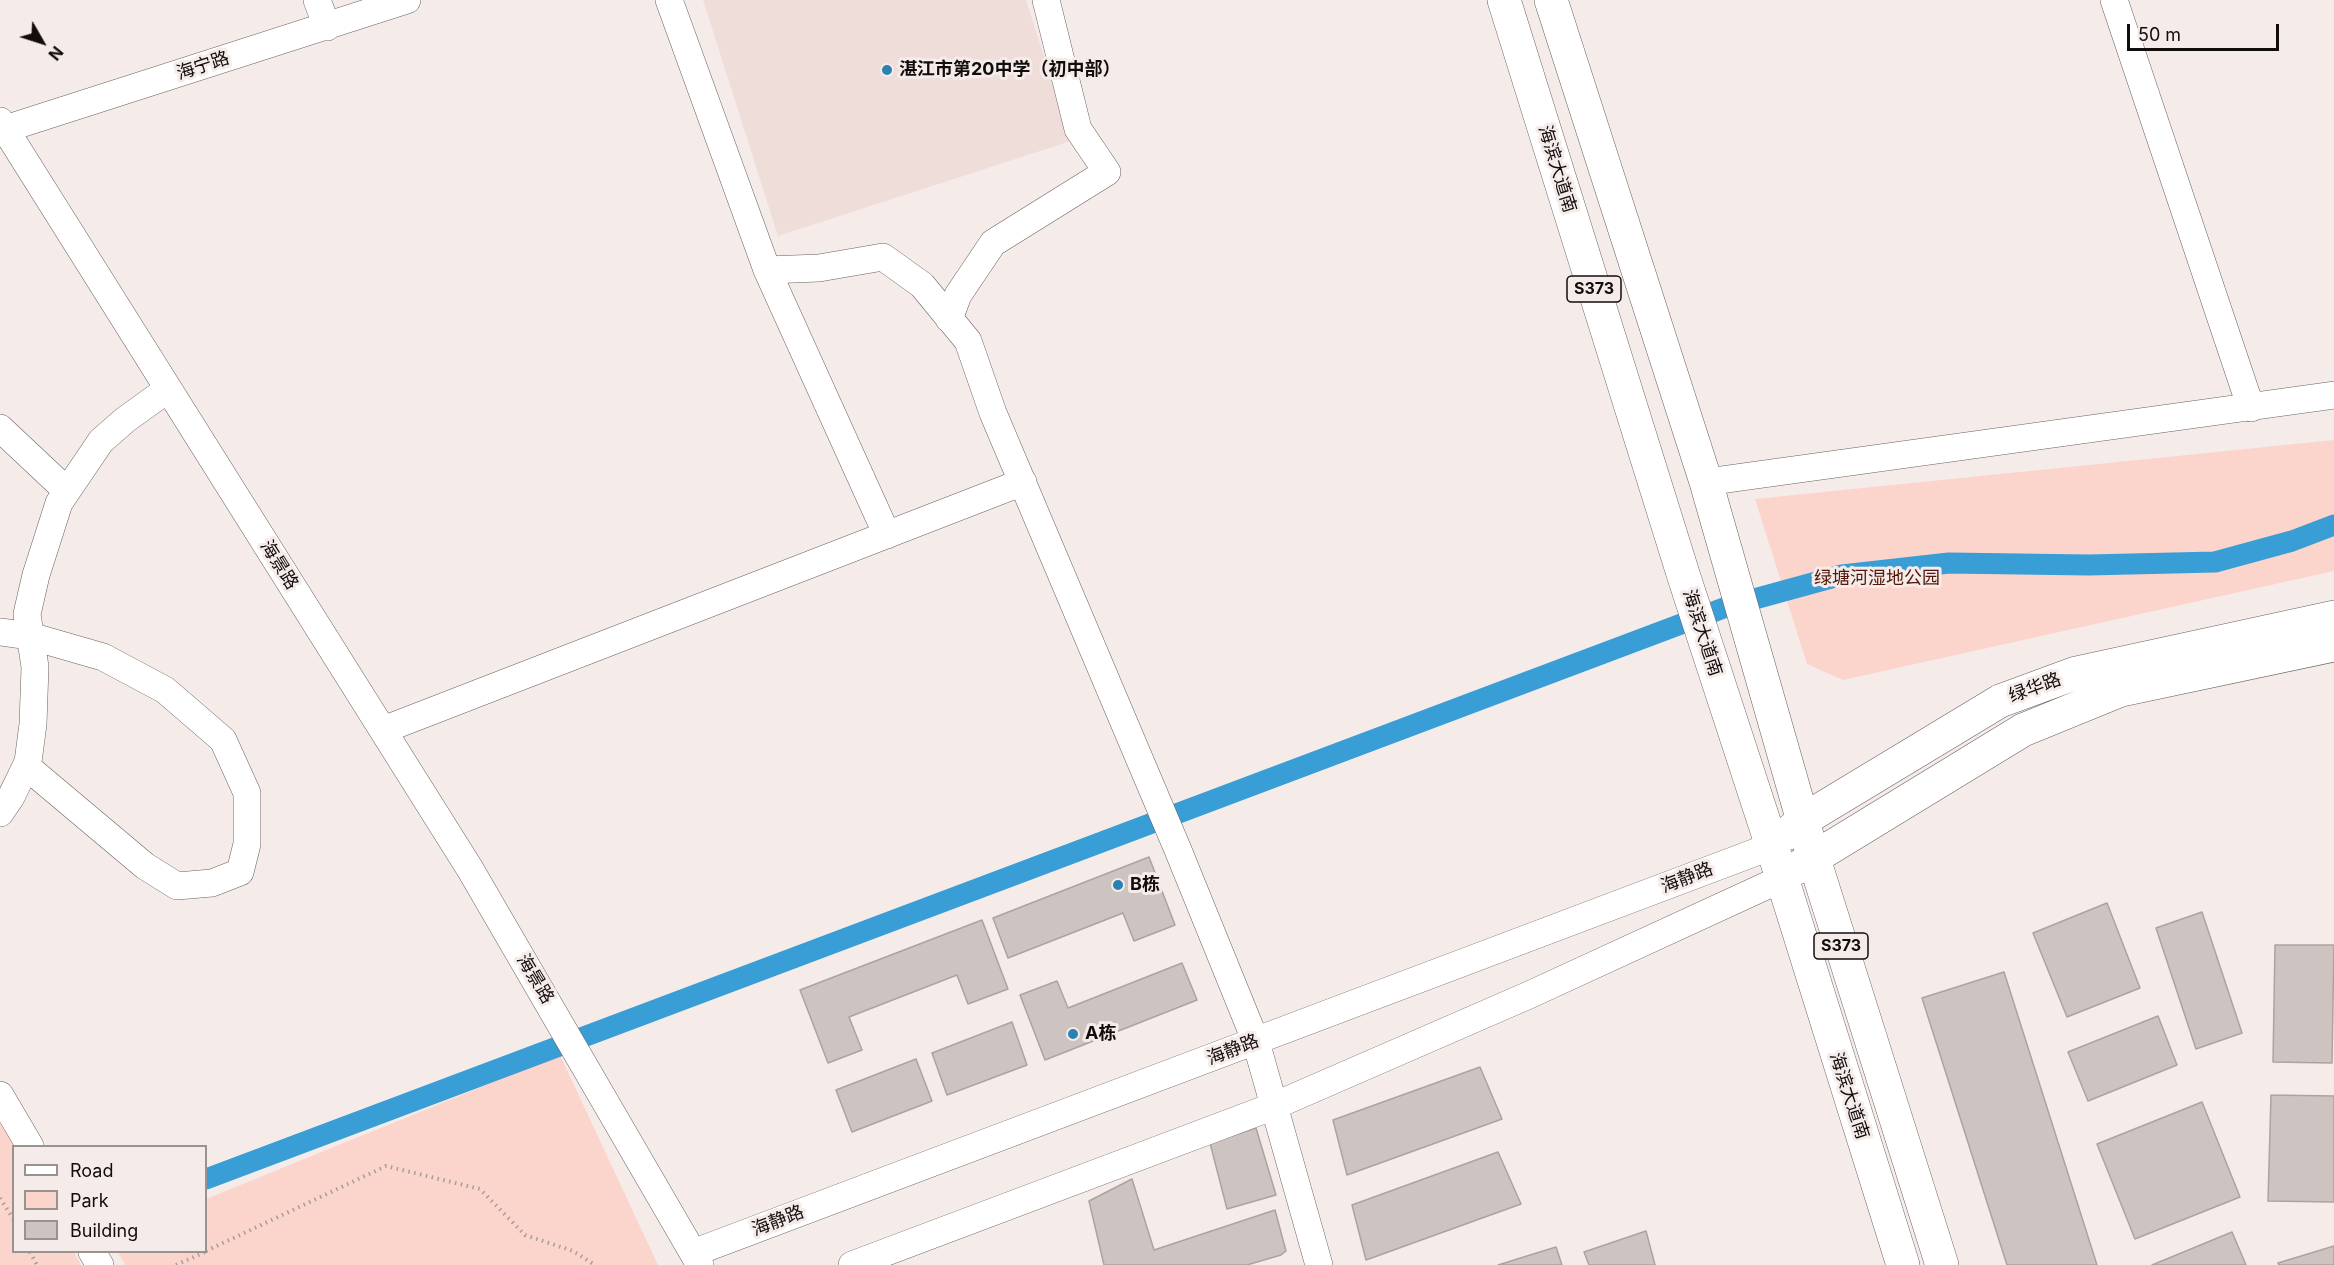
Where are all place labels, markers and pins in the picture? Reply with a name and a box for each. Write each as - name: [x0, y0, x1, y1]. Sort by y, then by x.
- place label: 湛江市第20中学（初中部）: [899, 59, 1120, 81]
- marker: 湛江市第20中学（初中部）: [880, 63, 894, 77]
- place label: B栋: [1130, 874, 1160, 896]
- marker: B栋: [1111, 878, 1125, 892]
- place label: A栋: [1085, 1023, 1116, 1045]
- marker: A栋: [1066, 1027, 1080, 1041]

